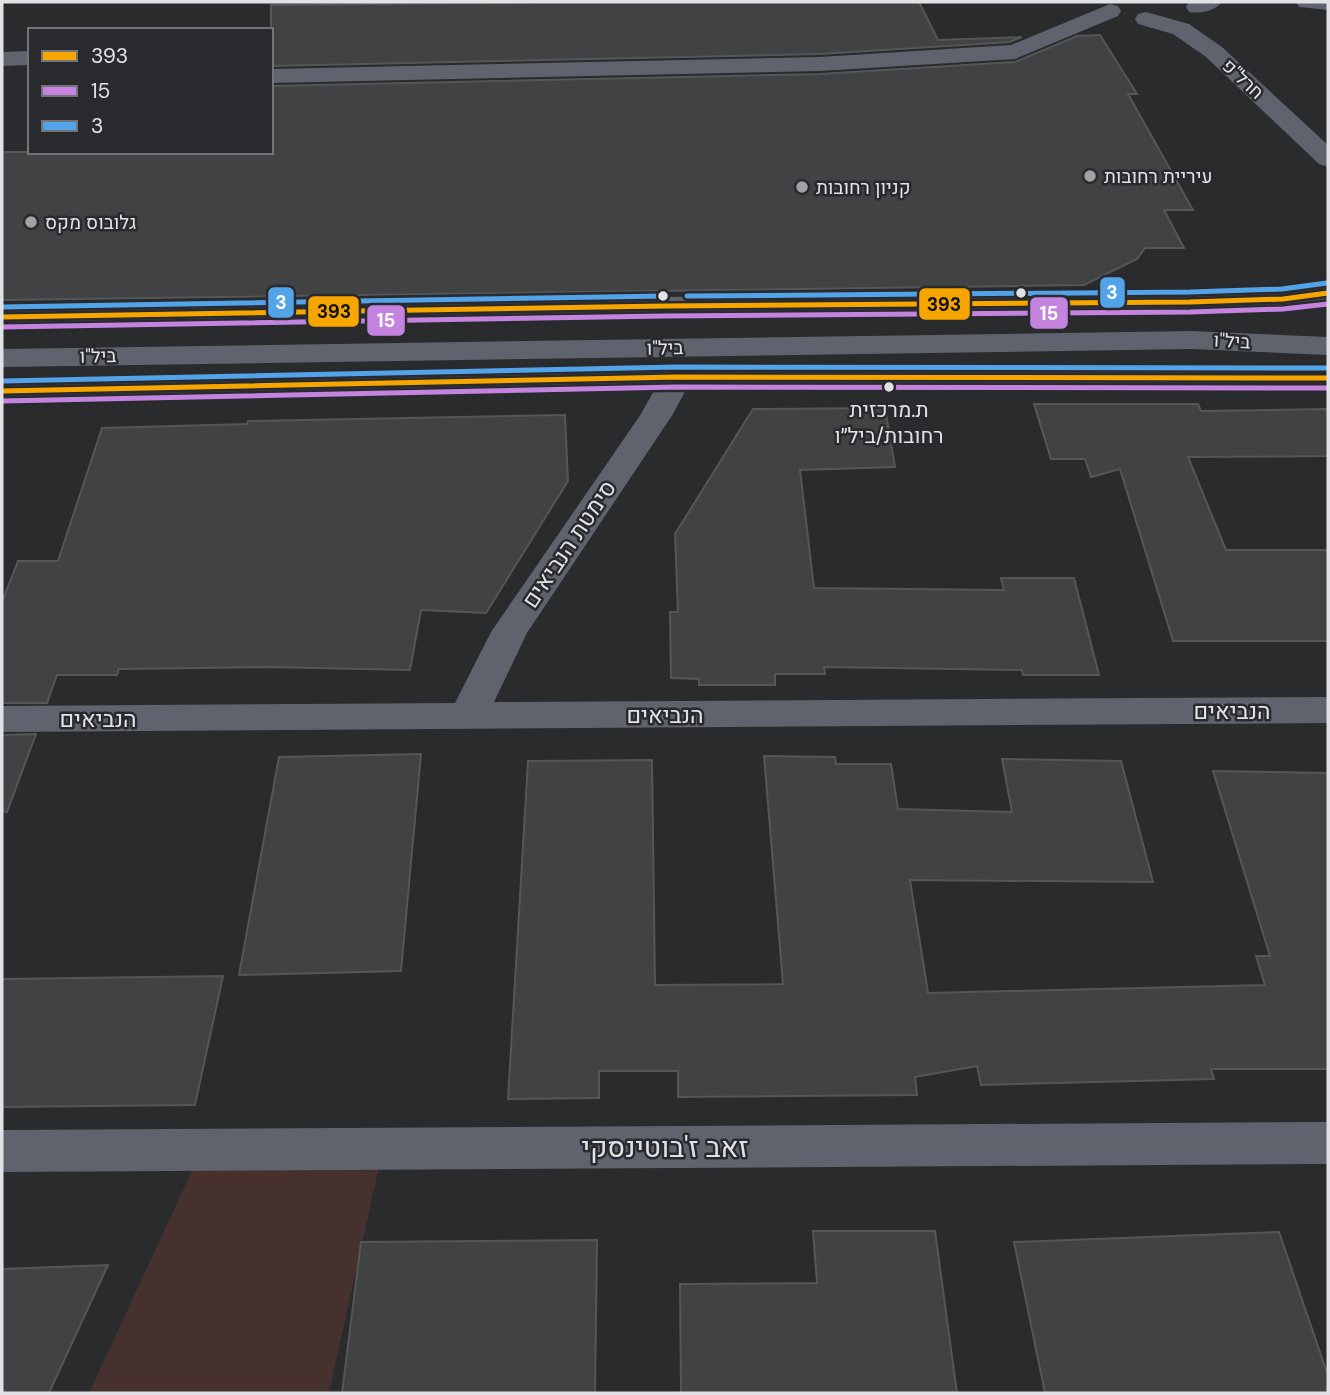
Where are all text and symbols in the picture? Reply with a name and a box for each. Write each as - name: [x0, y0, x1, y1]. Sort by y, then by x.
- legend: [28, 28, 273, 154]
- text: 393: [91, 42, 128, 70]
- street label: חרל"פ: [1217, 53, 1269, 105]
- text: 15: [91, 77, 110, 105]
- text: 3: [91, 112, 103, 140]
- place label: עיריית רחובות: [1104, 164, 1212, 189]
- marker: עיריית רחובות: [1082, 168, 1098, 184]
- place label: קניון רחובות: [816, 175, 911, 200]
- marker: קניון רחובות: [794, 179, 810, 195]
- place label: גלובוס מקס: [45, 210, 136, 235]
- marker: גלובוס מקס: [23, 214, 39, 230]
- line badge: 3: [1099, 276, 1126, 309]
- text: 3: [1106, 280, 1118, 305]
- line badge: 3: [267, 286, 295, 319]
- unlabelled marker: [1014, 286, 1028, 300]
- line badge: 393: [918, 287, 971, 321]
- unlabelled marker: [656, 289, 670, 303]
- text: 3: [275, 290, 287, 315]
- text: 393: [927, 292, 961, 317]
- line badge: 393: [307, 295, 360, 328]
- line badge: 15: [1029, 296, 1069, 330]
- text: 393: [317, 299, 351, 324]
- text: 15: [1040, 301, 1058, 326]
- line badge: 15: [366, 304, 406, 337]
- text: 15: [377, 308, 395, 333]
- street label: ביל"ו: [1213, 328, 1251, 354]
- street label: ביל"ו: [646, 335, 684, 361]
- street label: ביל"ו: [79, 343, 117, 369]
- marker: ת.מרכזית רחובות/ביל״ו: [882, 380, 896, 394]
- place label: ת.מרכזית רחובות/ביל״ו: [834, 396, 944, 450]
- street label: סימטת הנביאים: [515, 474, 623, 614]
- street label: הנביאים: [1193, 696, 1271, 726]
- street label: הנביאים: [626, 700, 704, 730]
- street label: הנביאים: [59, 704, 137, 734]
- street label: זאב ז'בוטינסקי: [582, 1129, 748, 1166]

